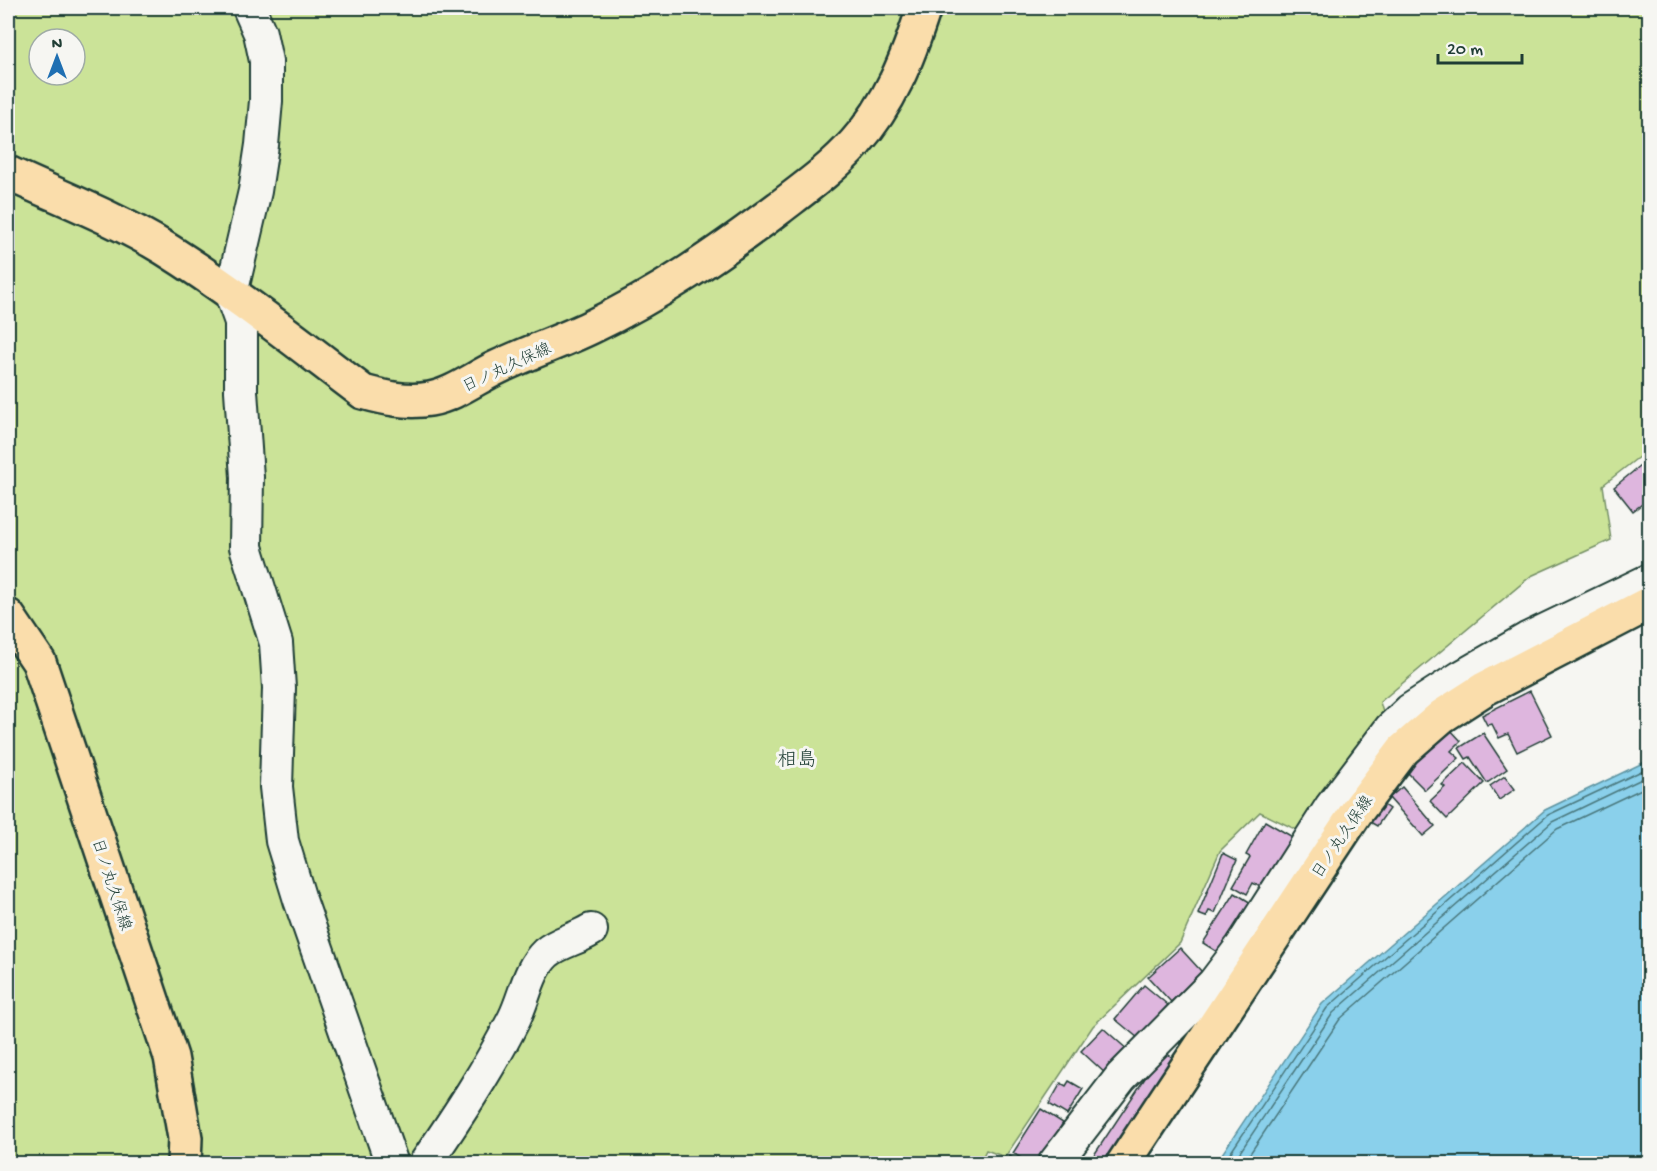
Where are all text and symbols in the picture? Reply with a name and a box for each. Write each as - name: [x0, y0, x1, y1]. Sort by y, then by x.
- north arrow: [27, 27, 87, 87]
- scale bar: [1438, 27, 1522, 65]
- text: N: [52, 36, 63, 55]
- text: 20 m: [1447, 40, 1483, 61]
- street label: 日ノ丸久保線: [459, 338, 555, 398]
- district label: 相島: [777, 748, 817, 773]
- street label: 日ノ丸久保線: [1308, 792, 1379, 883]
- street label: 日ノ丸久保線: [86, 836, 135, 934]

